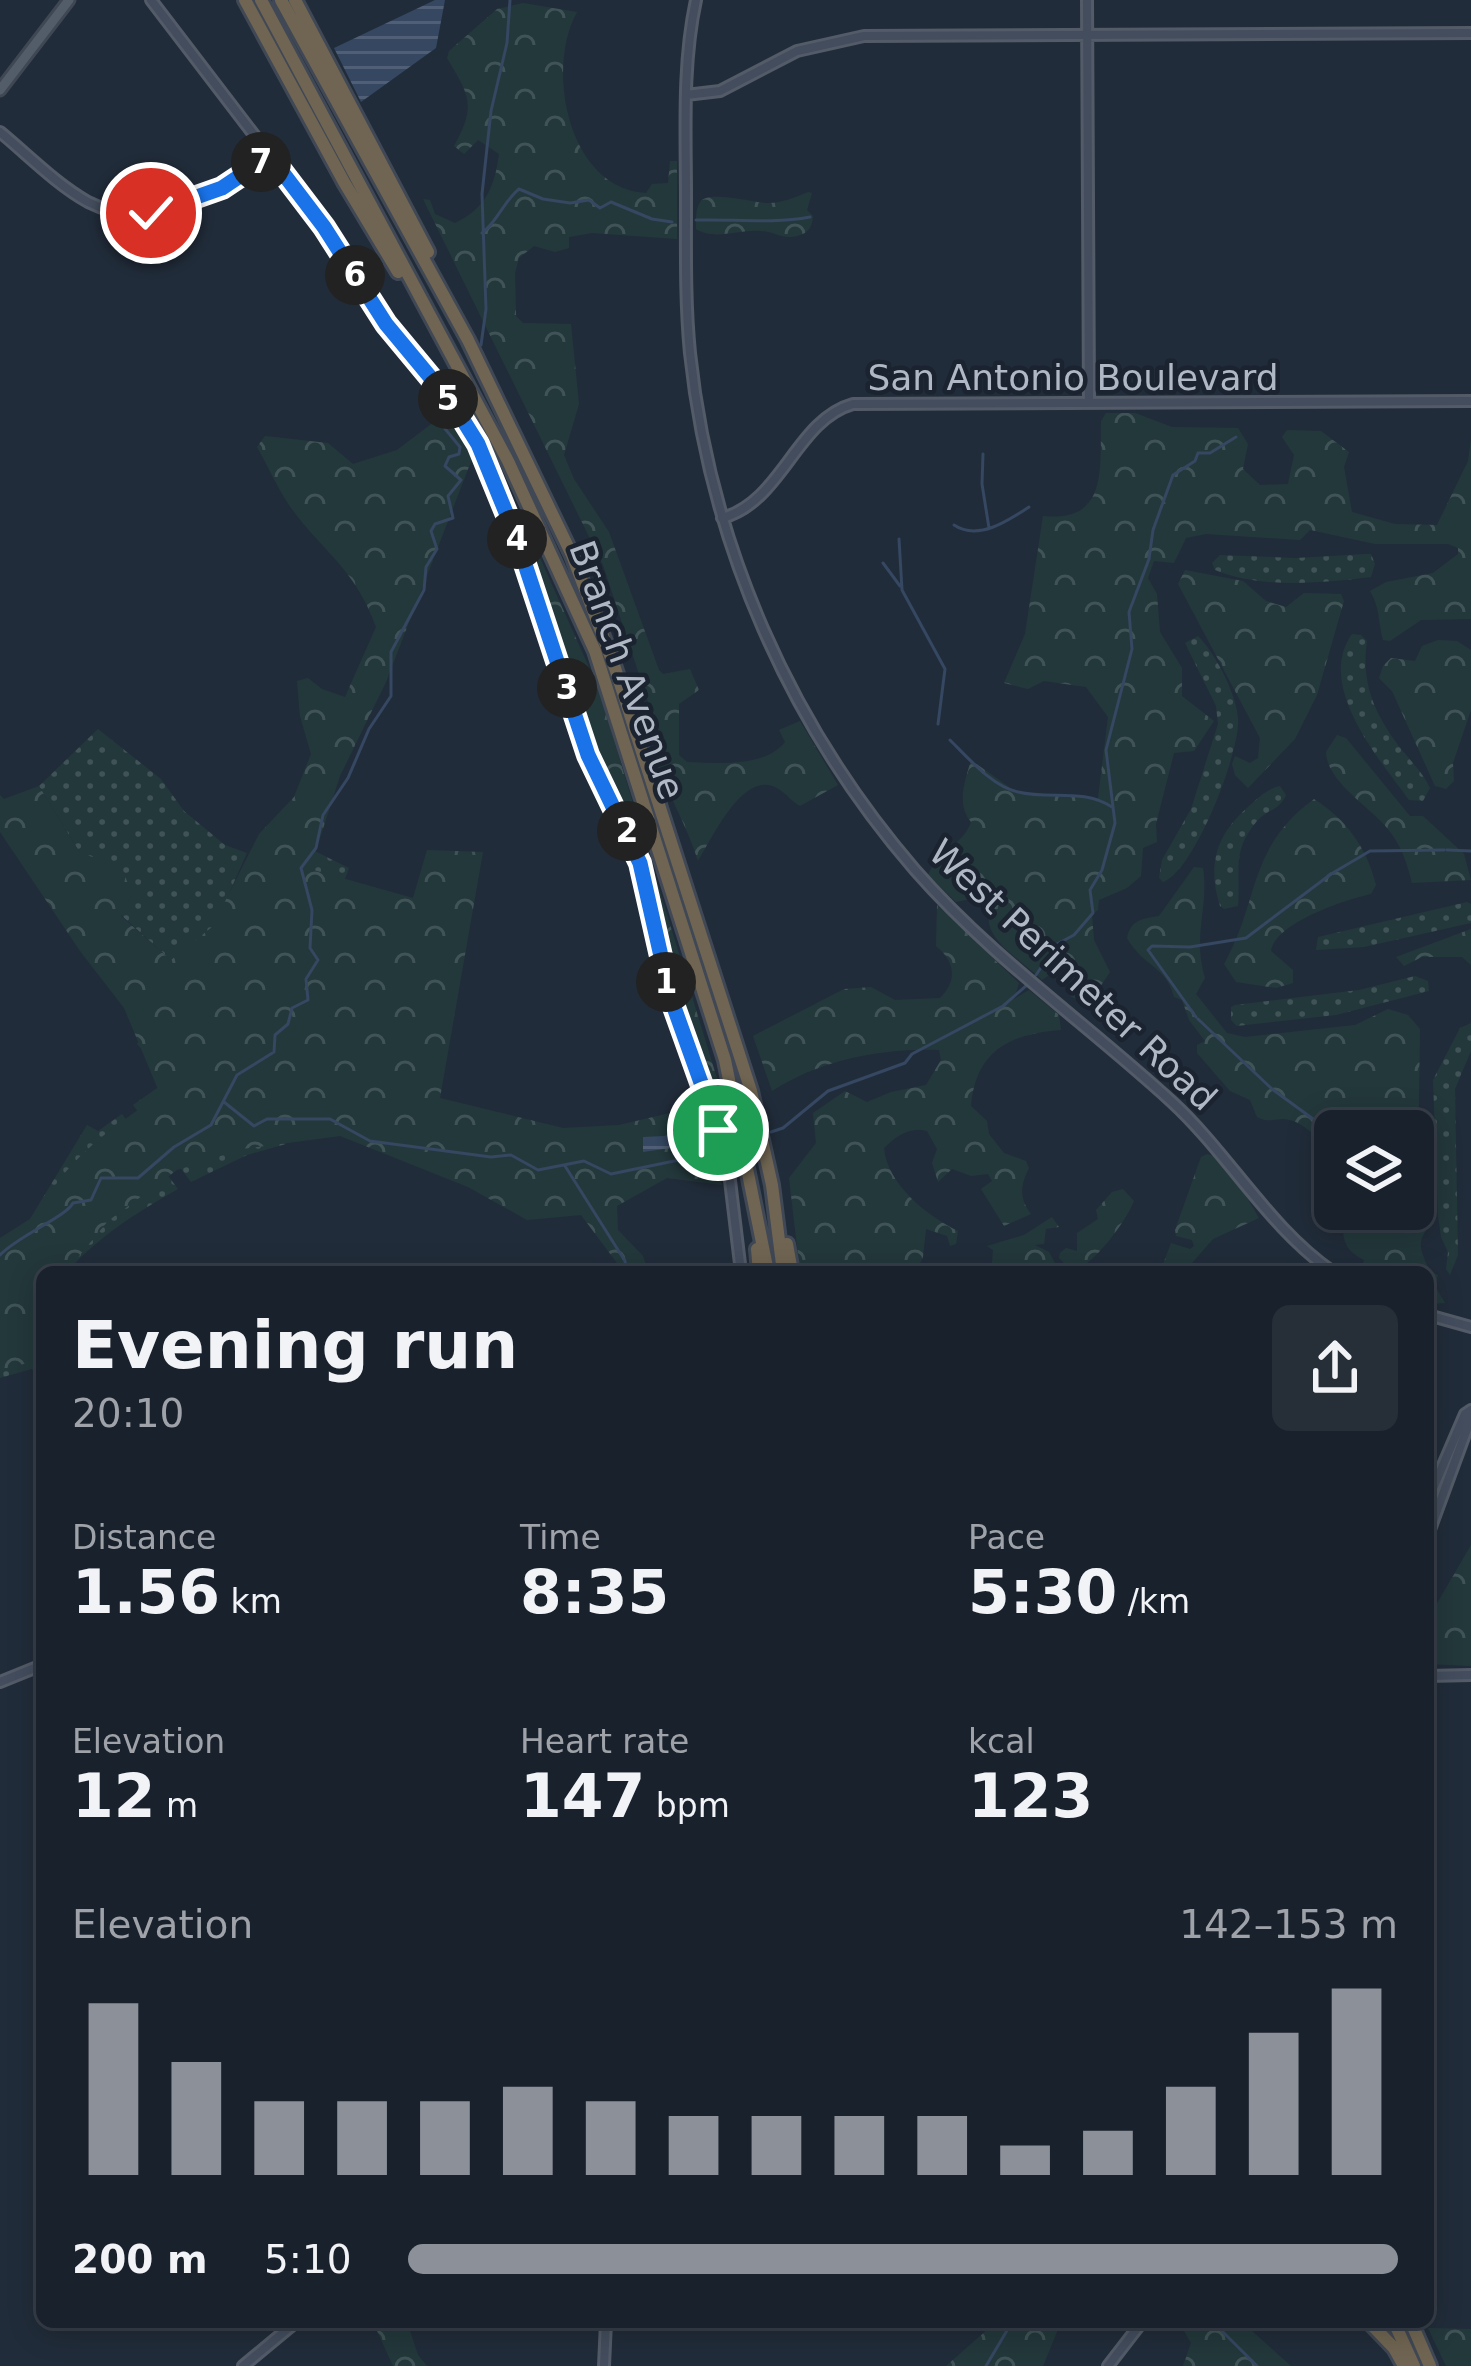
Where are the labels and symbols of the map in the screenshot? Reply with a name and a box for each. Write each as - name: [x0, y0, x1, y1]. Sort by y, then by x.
- pin: 7: [231, 132, 291, 192]
- pin: [100, 162, 202, 264]
- pin: 6: [325, 245, 385, 305]
- street label: San Antonio Boulevard: [867, 357, 1279, 398]
- pin: 5: [418, 369, 478, 429]
- pin: 4: [487, 509, 547, 569]
- street label: Branch Avenue: [561, 535, 693, 805]
- pin: 3: [537, 658, 597, 718]
- pin: 2: [597, 801, 657, 861]
- street label: West Perimeter Road: [921, 831, 1225, 1119]
- pin: 1: [636, 952, 696, 1012]
- pin: [667, 1079, 769, 1181]

